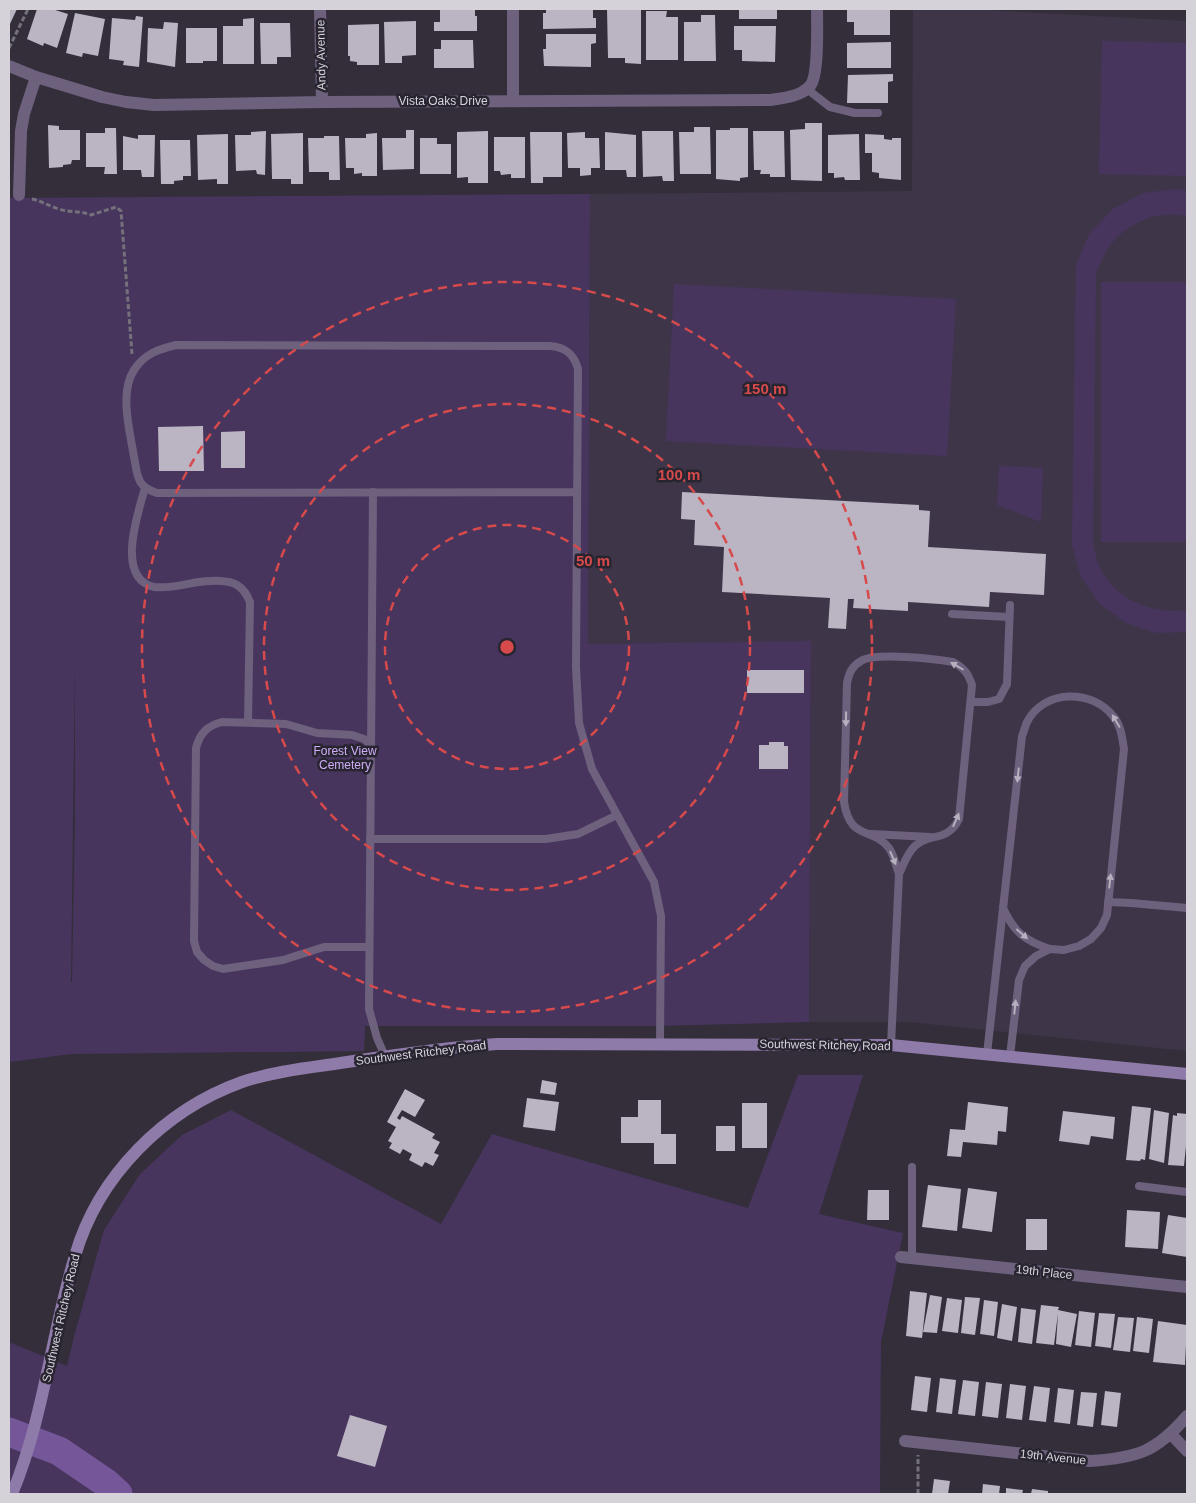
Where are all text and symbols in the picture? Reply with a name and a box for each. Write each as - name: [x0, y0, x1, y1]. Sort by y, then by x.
- street label: Andy Avenue: [313, 19, 329, 90]
- street label: Vista Oaks Drive: [398, 94, 488, 108]
- text: 150 m: [744, 380, 786, 397]
- text: 100 m: [658, 466, 700, 483]
- text: 50 m: [576, 552, 610, 569]
- centre of rings: [498, 638, 516, 656]
- one-way arrow: [951, 661, 964, 670]
- one-way arrow: [842, 711, 850, 727]
- one-way arrow: [1111, 715, 1120, 728]
- park label: Forest View Cemetery: [313, 744, 377, 772]
- one-way arrow: [1013, 768, 1021, 784]
- one-way arrow: [952, 813, 961, 828]
- one-way arrow: [890, 851, 898, 865]
- one-way arrow: [1107, 873, 1115, 889]
- one-way arrow: [1015, 929, 1028, 940]
- one-way arrow: [1011, 999, 1019, 1015]
- street label: Southwest Ritchey Road: [759, 1037, 891, 1053]
- street label: Southwest Ritchey Road: [355, 1038, 487, 1068]
- street label: Southwest Ritchey Road: [39, 1252, 83, 1384]
- street label: 19th Place: [1015, 1262, 1073, 1282]
- street label: 19th Avenue: [1019, 1447, 1087, 1467]

